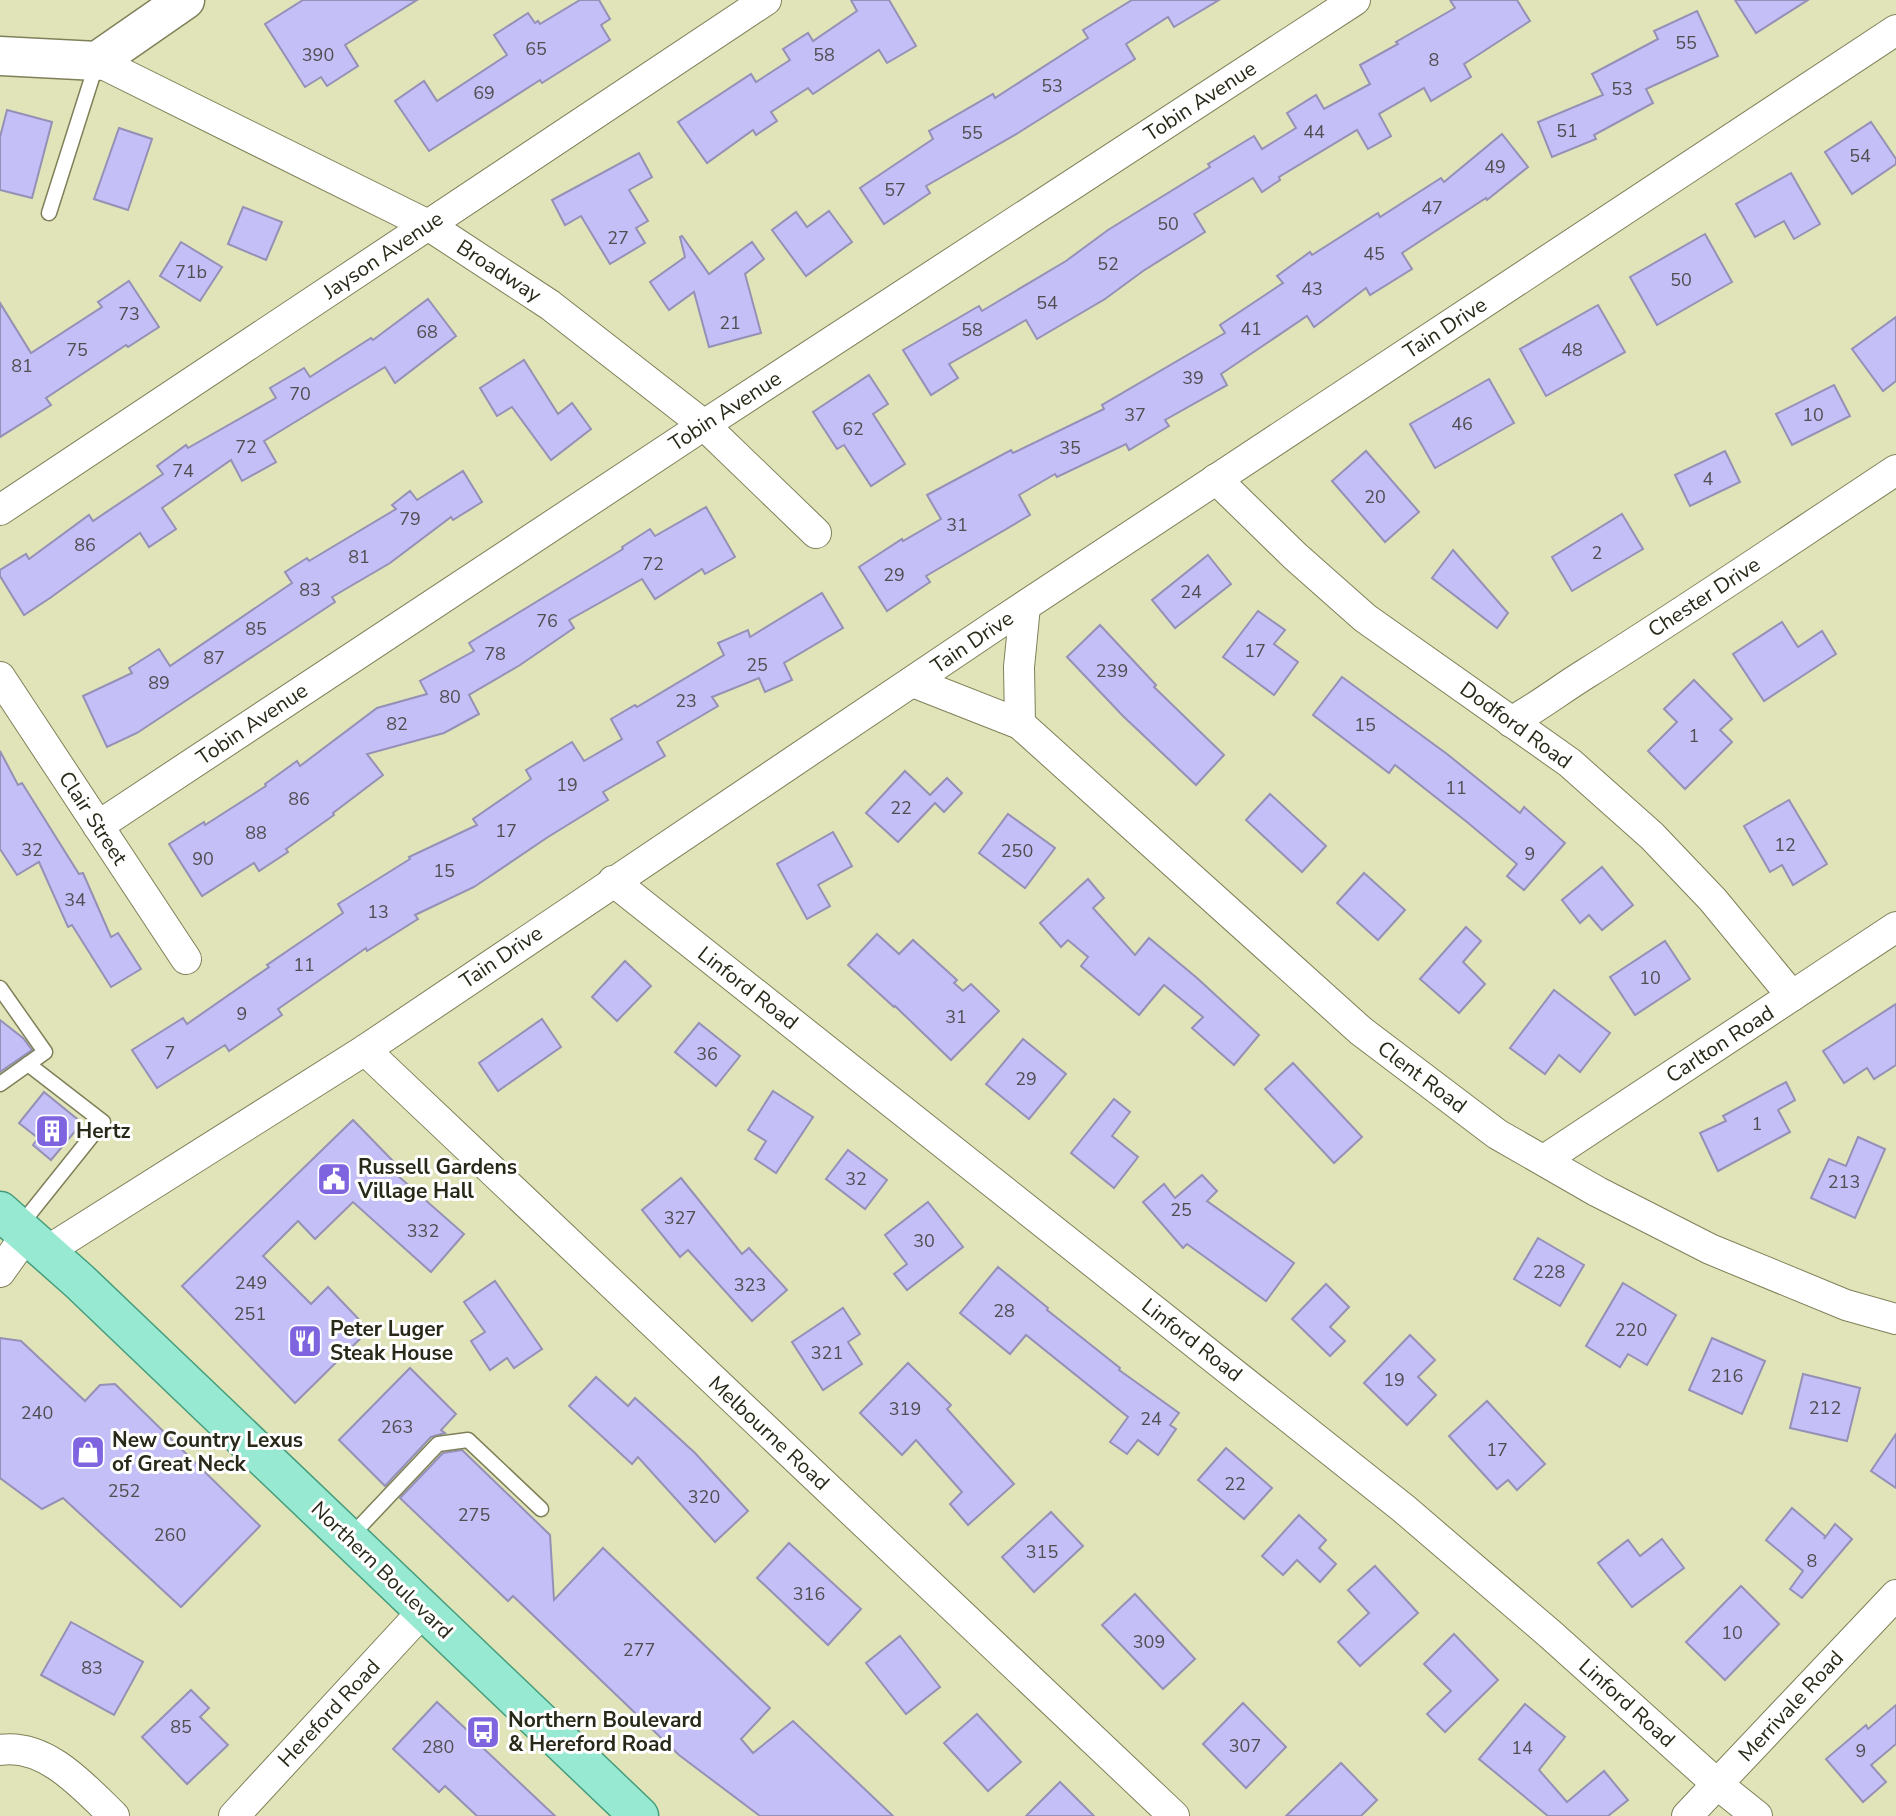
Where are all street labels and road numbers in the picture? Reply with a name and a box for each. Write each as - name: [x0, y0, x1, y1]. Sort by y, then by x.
- street label: Tobin Avenue: [1138, 54, 1262, 148]
- street label: Jayson Avenue: [317, 205, 448, 306]
- street label: Broadway: [451, 233, 547, 309]
- street label: Tain Drive: [1398, 291, 1492, 365]
- street label: Tobin Avenue: [663, 364, 787, 458]
- street label: Chester Drive: [1643, 550, 1765, 644]
- street label: Tain Drive: [925, 604, 1019, 680]
- street label: Dodford Road: [1454, 675, 1578, 775]
- street label: Tobin Avenue: [191, 676, 313, 772]
- street label: Clair Street: [52, 766, 134, 871]
- street label: Tain Drive: [454, 919, 548, 995]
- street label: Linford Road: [692, 940, 804, 1036]
- street label: Carlton Road: [1661, 999, 1779, 1089]
- street label: Clent Road: [1372, 1034, 1472, 1120]
- street label: Linford Road: [1136, 1292, 1248, 1388]
- street label: Melbourne Road: [702, 1370, 836, 1496]
- street label: Northern Boulevard: [305, 1495, 459, 1645]
- street label: Merrivale Road: [1732, 1644, 1850, 1768]
- street label: Linford Road: [1573, 1652, 1681, 1754]
- street label: Hereford Road: [272, 1653, 386, 1773]

